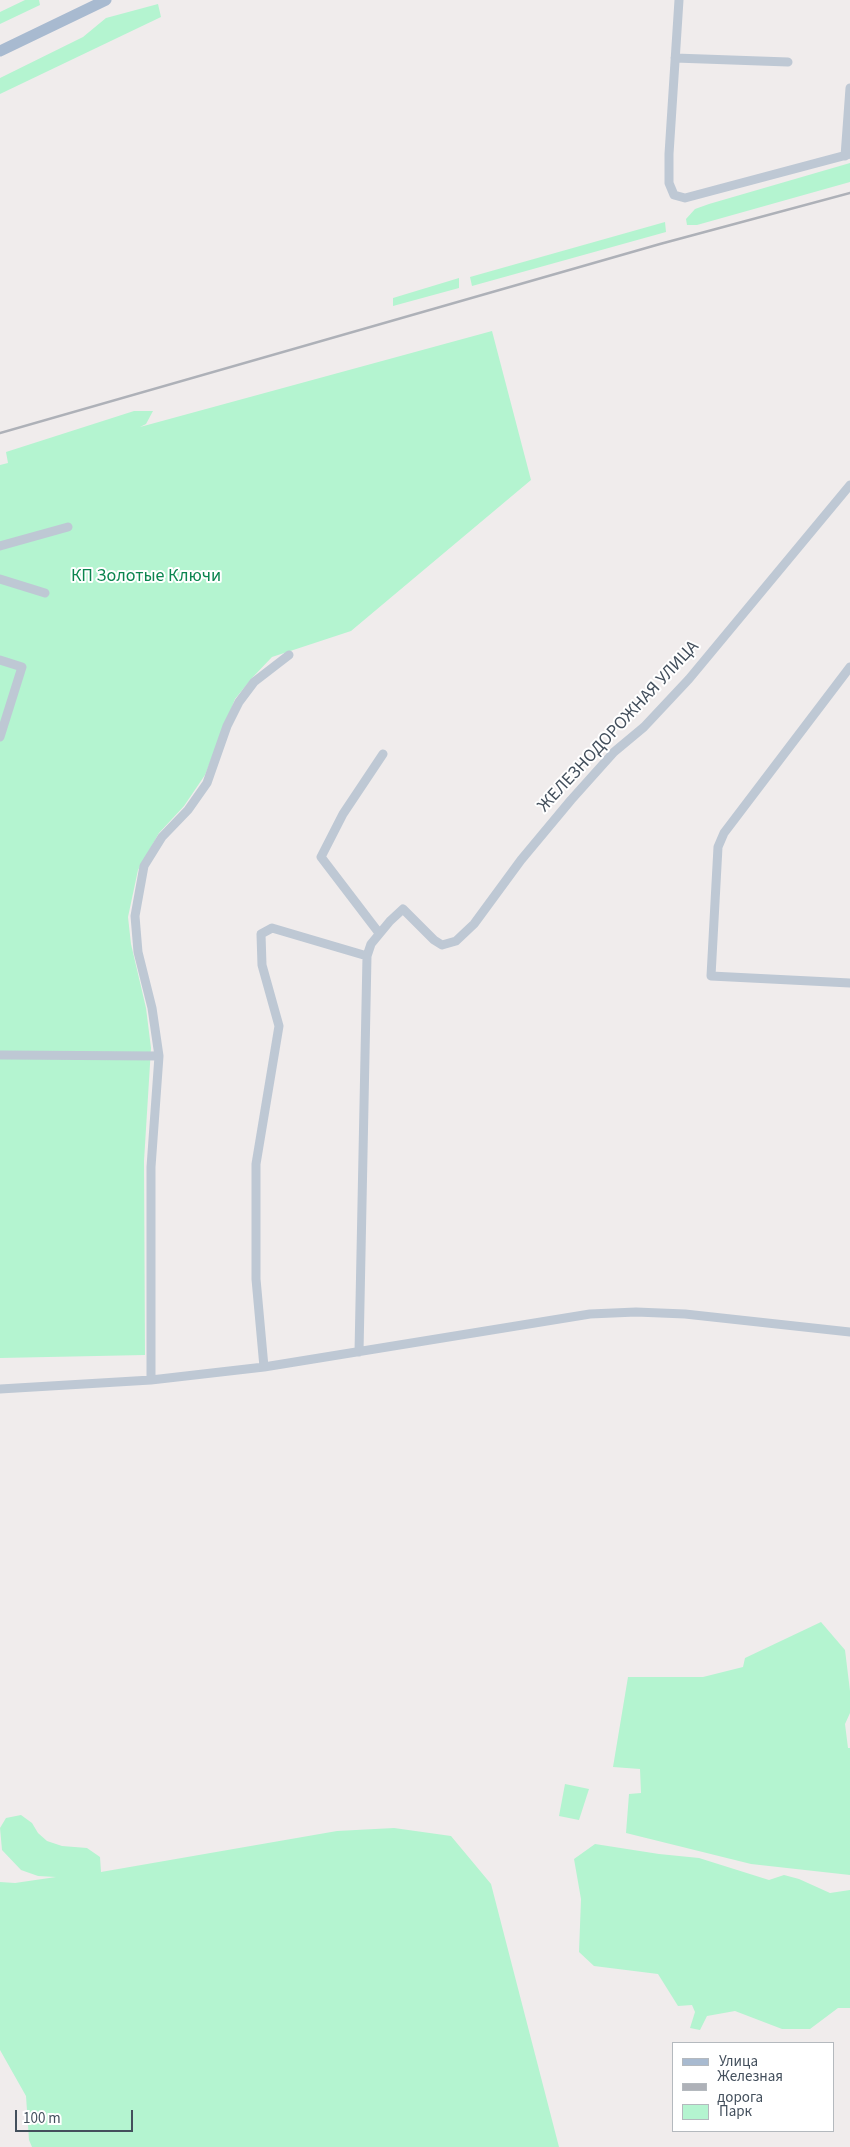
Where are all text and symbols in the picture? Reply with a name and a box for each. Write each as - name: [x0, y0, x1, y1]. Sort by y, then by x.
- park label: КП Золотые Ключи: [71, 566, 221, 588]
- street label: ЖЕЛЕЗНОДОРОЖНАЯ УЛИЦА: [534, 637, 704, 817]
- legend: [672, 2042, 835, 2132]
- text: Улица: [719, 2051, 758, 2072]
- text: Железная дорога: [717, 2066, 783, 2108]
- scale bar: [18, 2100, 135, 2132]
- text: Парк: [719, 2101, 752, 2122]
- text: 100 m: [23, 2108, 61, 2129]

